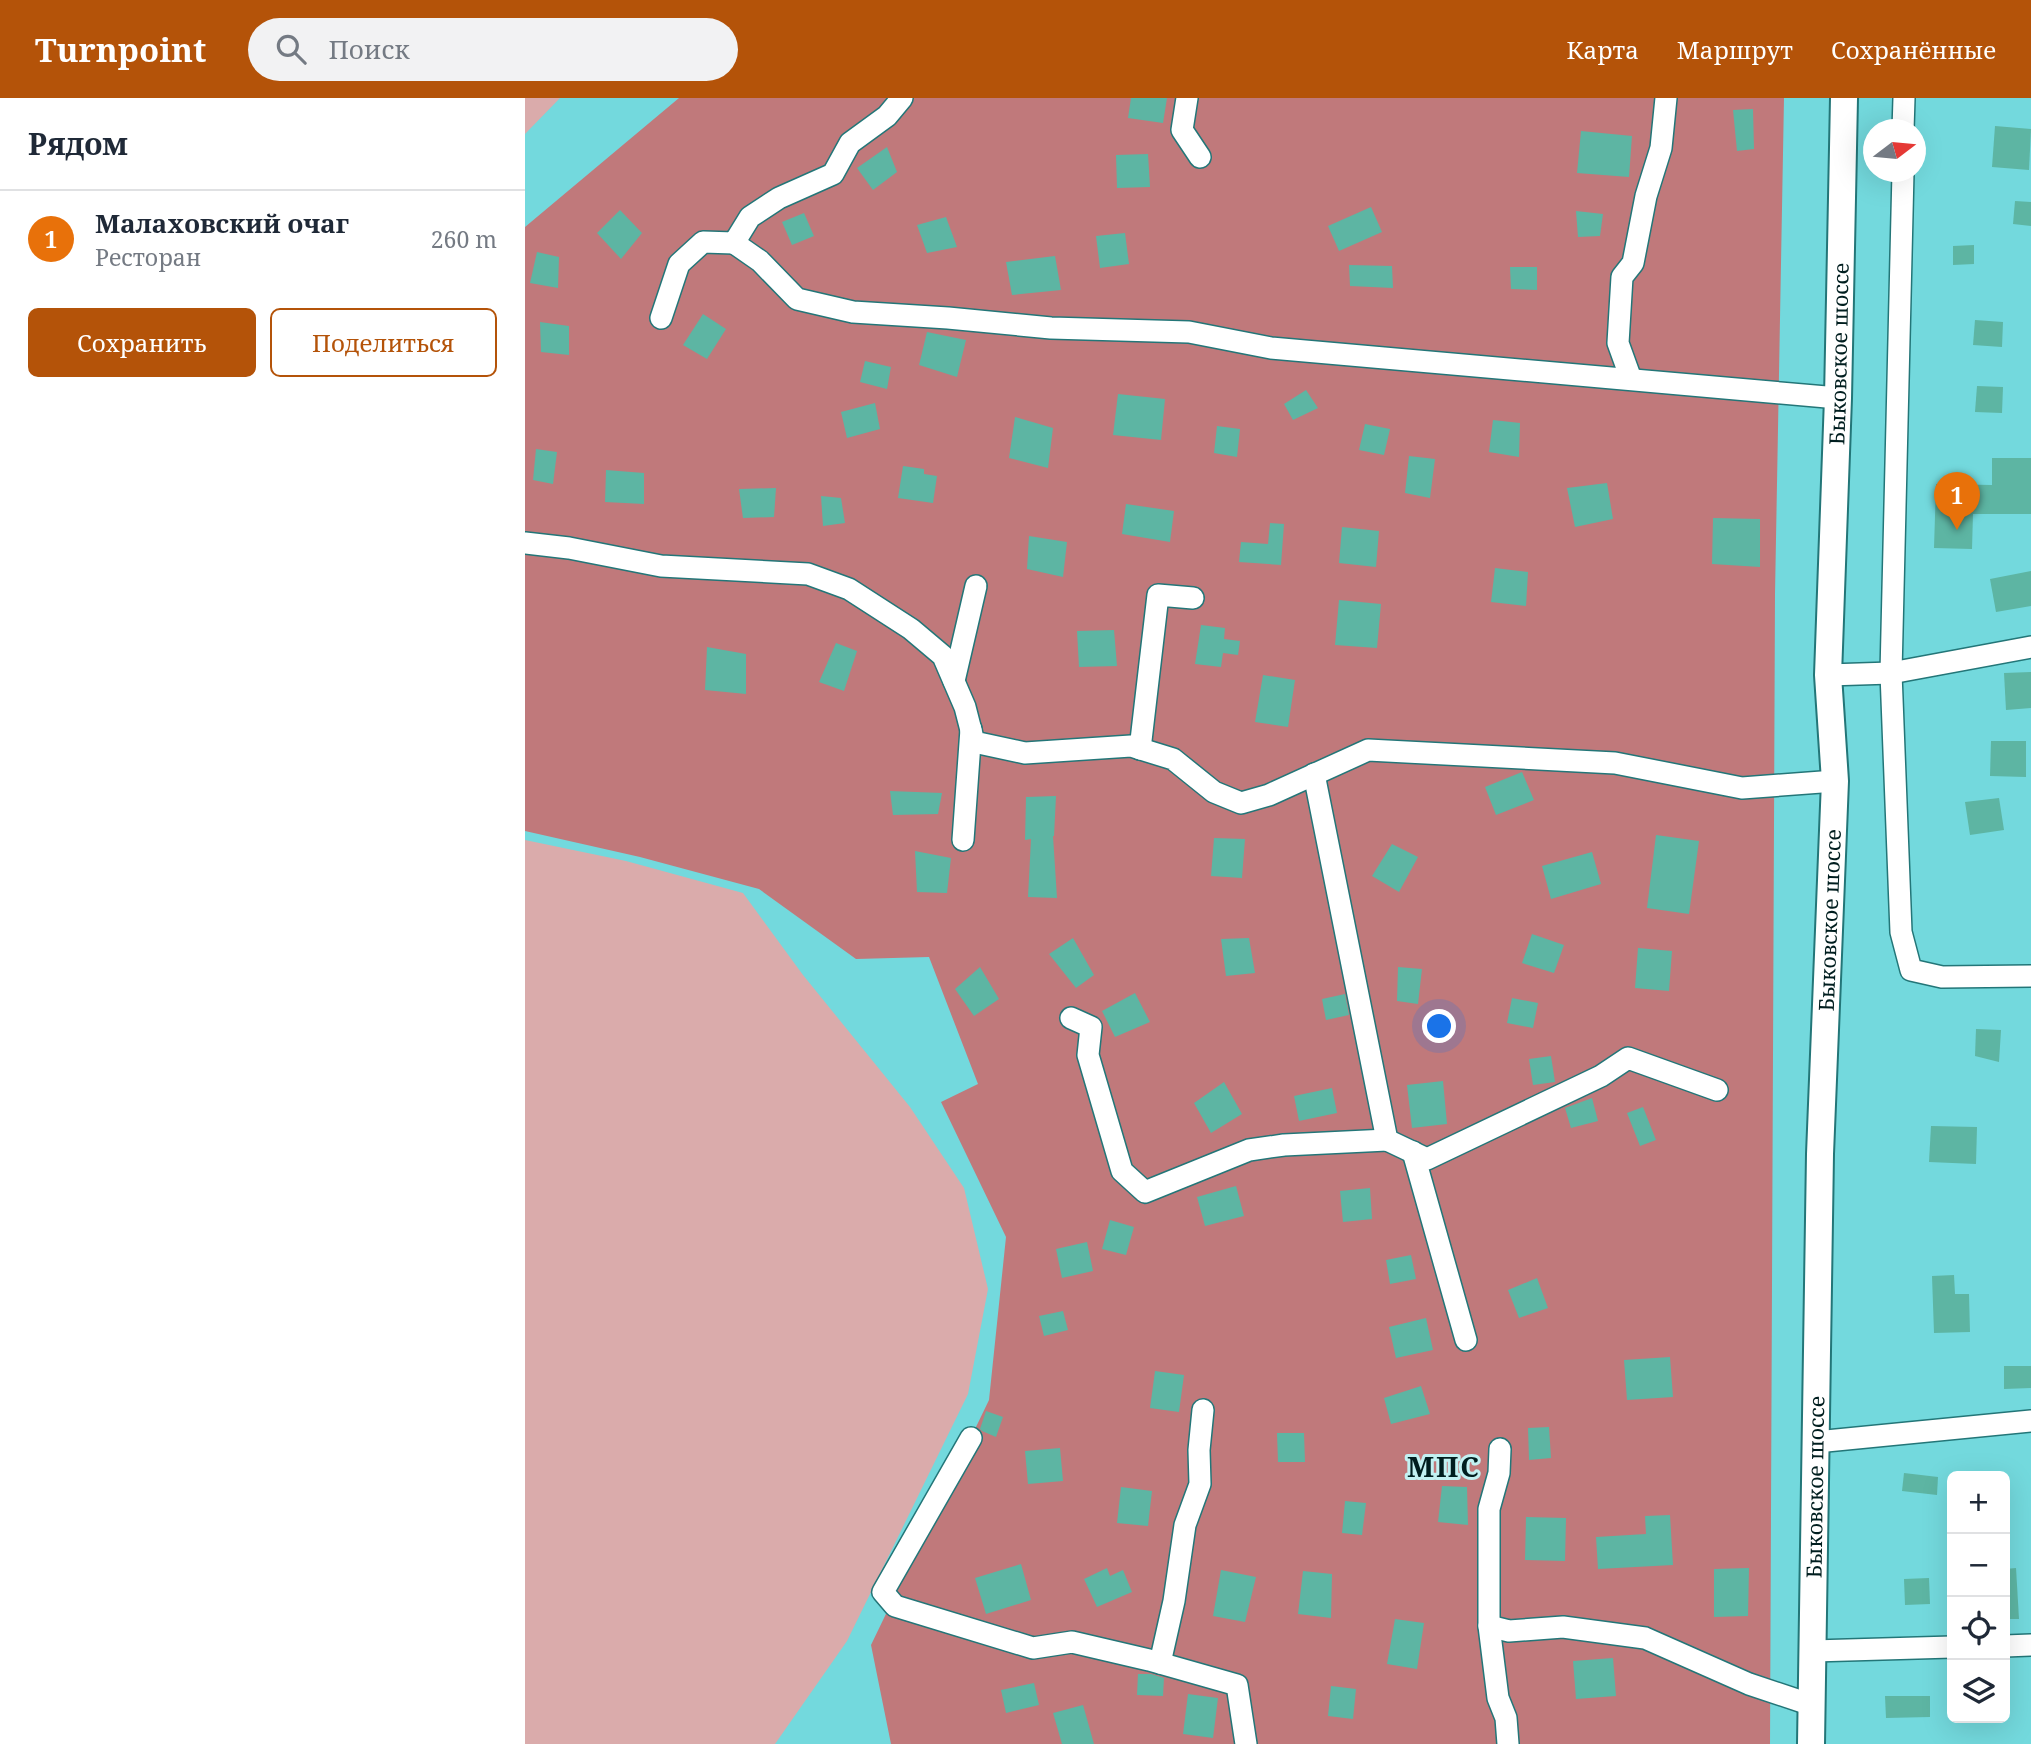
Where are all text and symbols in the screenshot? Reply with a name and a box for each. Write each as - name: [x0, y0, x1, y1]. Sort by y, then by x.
- search box: [248, 18, 738, 81]
- text: Turnpoint: [35, 27, 206, 72]
- icon: search: [272, 30, 310, 68]
- text: Поиск: [328, 31, 410, 67]
- text: Карта: [1567, 33, 1639, 66]
- text: Маршрут: [1677, 33, 1793, 66]
- text: Сохранённые: [1831, 33, 1996, 66]
- north arrow: [1863, 119, 1926, 182]
- text: Рядом: [28, 123, 128, 164]
- text: Малаховский очаг: [95, 205, 349, 241]
- text: 1: [45, 223, 58, 255]
- text: 260 m: [431, 223, 497, 255]
- text: Ресторан: [95, 241, 201, 273]
- street label: Быковское шоссе: [1822, 262, 1855, 445]
- button: Сохранить: [28, 308, 256, 377]
- button: Поделиться: [270, 308, 497, 377]
- pin: 1: [1934, 472, 1980, 530]
- street label: Быковское шоссе: [1812, 829, 1847, 1012]
- your location: [1422, 1009, 1456, 1043]
- street label: Быковское шоссе: [1800, 1396, 1830, 1578]
- district label: МПС: [1407, 1447, 1481, 1485]
- map controls: [1947, 1471, 2010, 1723]
- button: +: [1947, 1471, 2010, 1534]
- button: −: [1947, 1534, 2010, 1597]
- button: locate: [1947, 1597, 2010, 1660]
- button: layers: [1947, 1660, 2010, 1723]

